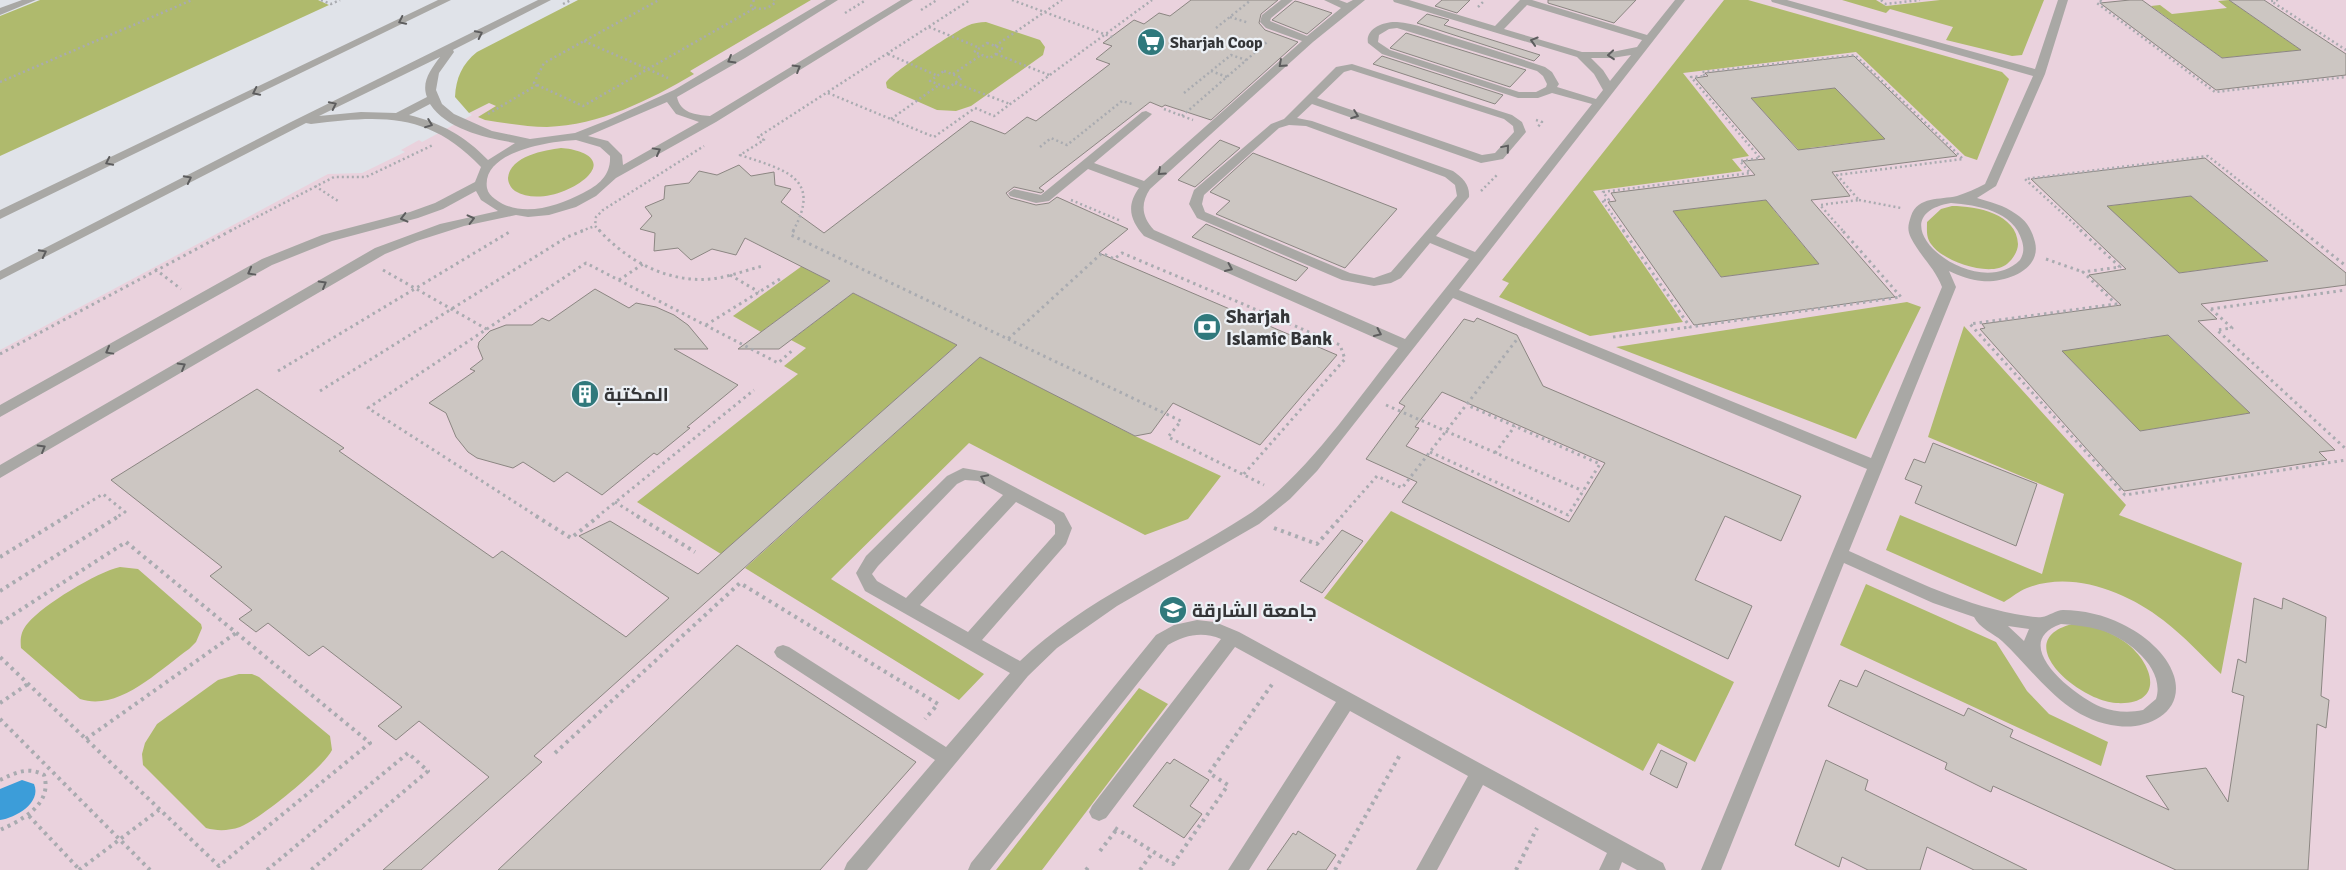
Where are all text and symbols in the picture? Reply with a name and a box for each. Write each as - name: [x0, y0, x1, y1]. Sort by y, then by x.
- one-way arrow: [398, 15, 407, 25]
- supermarket icon: Sharjah Coop: [1136, 27, 1166, 57]
- one-way arrow: [473, 30, 482, 40]
- place label: Sharjah Coop: [1170, 33, 1263, 53]
- one-way arrow: [1531, 37, 1539, 47]
- one-way arrow: [1606, 49, 1614, 60]
- one-way arrow: [728, 54, 737, 64]
- one-way arrow: [1279, 58, 1288, 67]
- one-way arrow: [791, 65, 800, 75]
- one-way arrow: [252, 85, 261, 96]
- one-way arrow: [327, 101, 336, 111]
- one-way arrow: [1350, 109, 1359, 119]
- one-way arrow: [424, 118, 433, 128]
- one-way arrow: [1500, 145, 1509, 154]
- one-way arrow: [651, 147, 660, 157]
- one-way arrow: [105, 156, 114, 166]
- one-way arrow: [1158, 166, 1167, 175]
- one-way arrow: [182, 175, 191, 185]
- one-way arrow: [399, 212, 408, 223]
- one-way arrow: [466, 214, 475, 225]
- one-way arrow: [38, 249, 47, 259]
- one-way arrow: [1224, 261, 1233, 272]
- one-way arrow: [247, 265, 256, 275]
- one-way arrow: [317, 280, 326, 290]
- place label: Sharjah Islamic Bank: [1226, 305, 1332, 351]
- bank icon: Sharjah Islamic Bank: [1192, 312, 1222, 342]
- one-way arrow: [1373, 326, 1382, 337]
- one-way arrow: [106, 345, 115, 355]
- one-way arrow: [177, 362, 186, 372]
- building icon: المكتبة: [570, 379, 600, 409]
- place label: المكتبة: [604, 383, 669, 407]
- one-way arrow: [37, 444, 46, 454]
- one-way arrow: [980, 474, 989, 484]
- school or university icon: جامعة الشارقة: [1158, 595, 1188, 625]
- place label: جامعة الشارقة: [1192, 599, 1317, 623]

